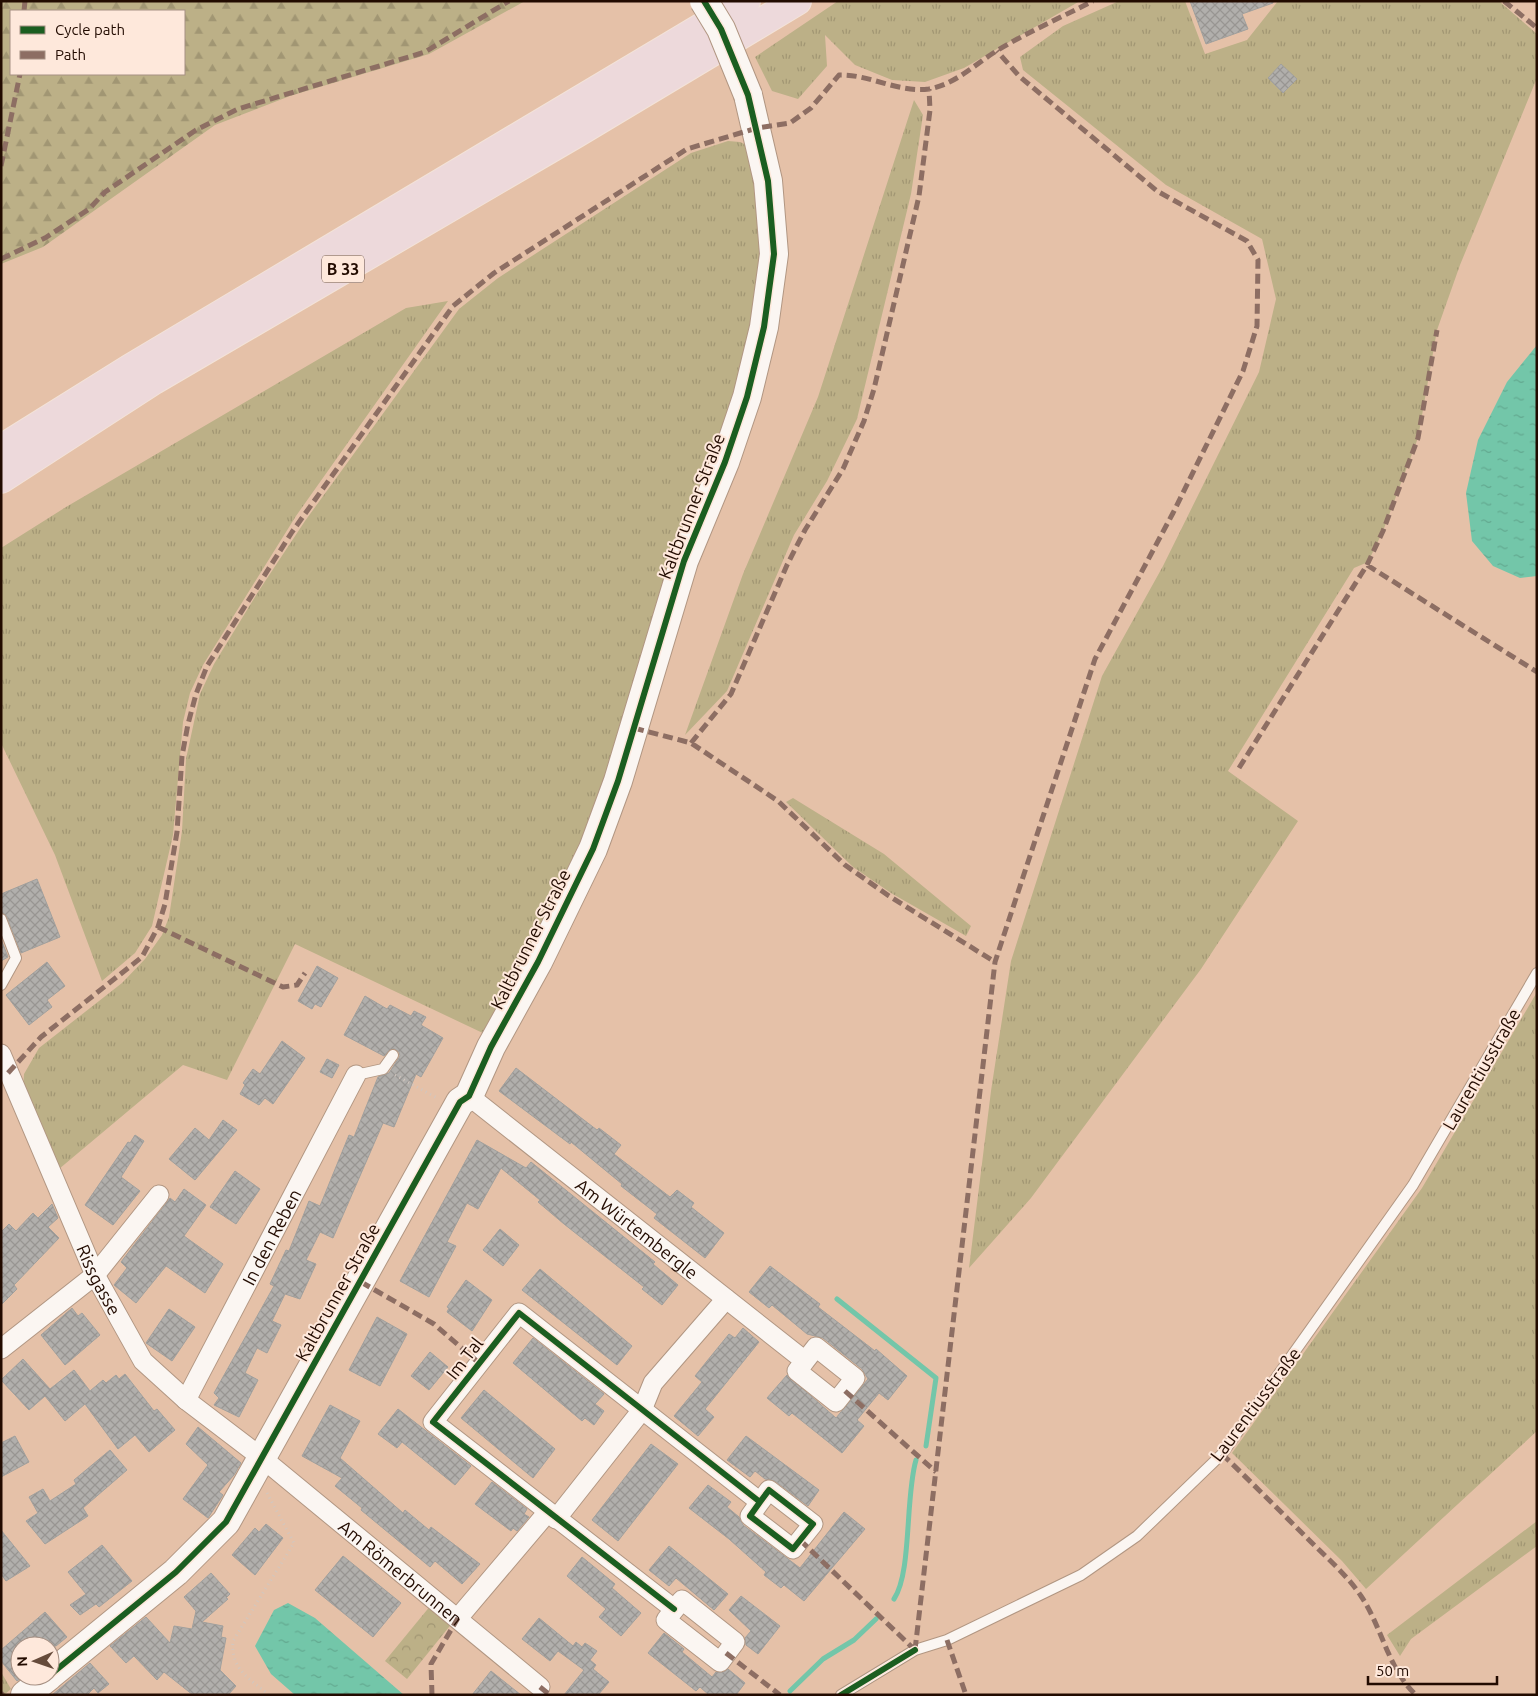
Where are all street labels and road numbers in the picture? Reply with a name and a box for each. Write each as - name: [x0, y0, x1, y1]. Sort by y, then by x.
- road number: B 33: [322, 255, 364, 282]
- street label: Kaltbrunner Straße: [654, 430, 728, 582]
- street label: Kaltbrunner Straße: [486, 866, 574, 1012]
- street label: Laurentiusstraße: [1438, 1005, 1524, 1133]
- street label: Am Würtembergle: [572, 1174, 702, 1283]
- street label: In den Reben: [238, 1185, 305, 1288]
- street label: Kaltbrunner Straße: [291, 1220, 383, 1364]
- street label: Rissgasse: [73, 1241, 125, 1318]
- street label: Im Tal: [441, 1333, 487, 1383]
- street label: Laurentiusstraße: [1206, 1343, 1304, 1465]
- street label: Am Römerbrunnen: [335, 1516, 466, 1629]

